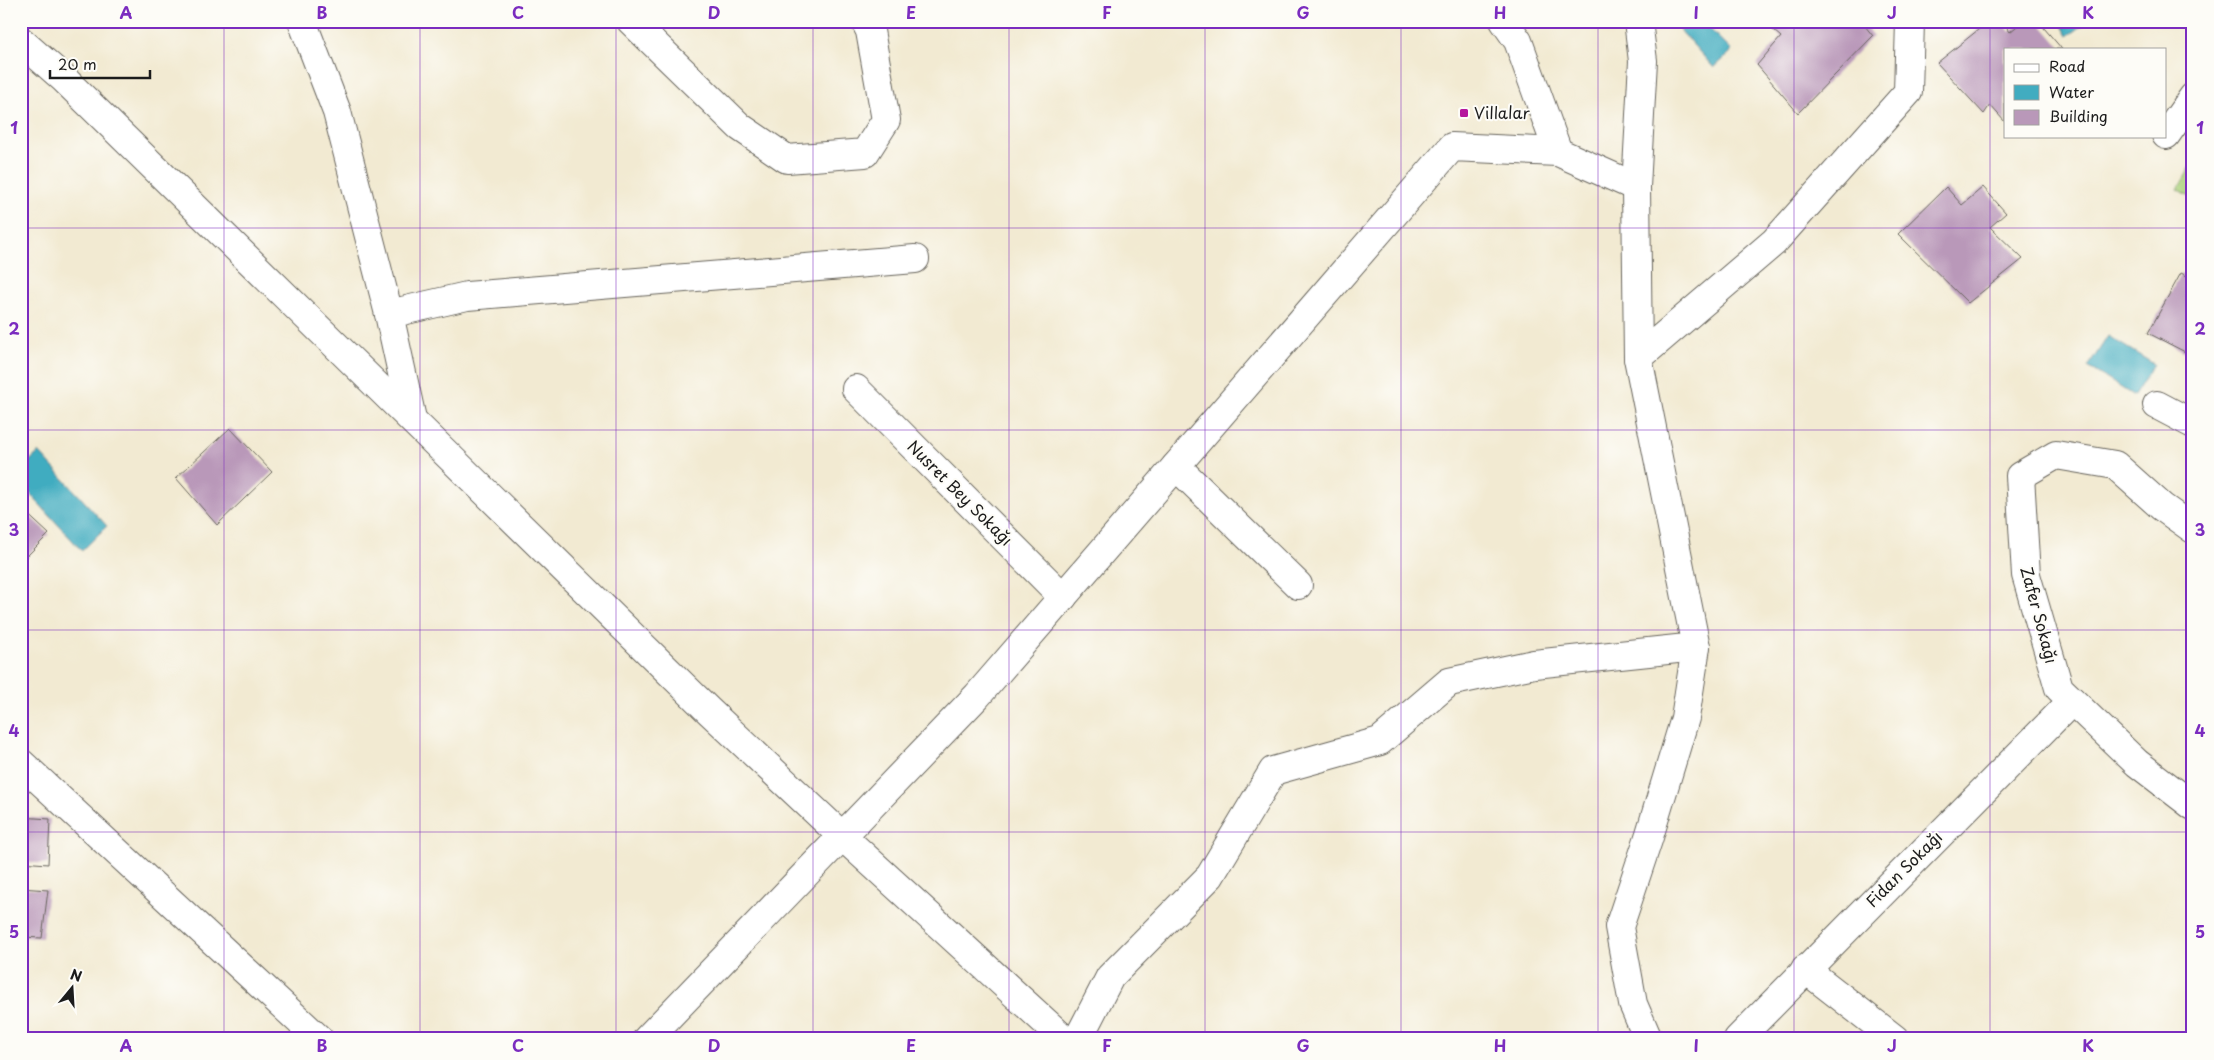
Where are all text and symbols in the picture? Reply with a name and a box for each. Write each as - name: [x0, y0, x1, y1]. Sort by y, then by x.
- text: A: [120, 0, 133, 24]
- text: B: [317, 0, 328, 24]
- text: C: [512, 0, 524, 24]
- text: D: [708, 0, 720, 24]
- text: E: [906, 0, 916, 24]
- text: F: [1102, 0, 1112, 24]
- text: G: [1296, 0, 1310, 24]
- text: H: [1494, 0, 1506, 24]
- text: I: [1693, 0, 1699, 24]
- text: J: [1887, 0, 1897, 24]
- text: K: [2082, 0, 2094, 24]
- scale bar: [50, 48, 150, 80]
- legend: [2004, 48, 2166, 138]
- text: 20 m: [58, 52, 97, 75]
- text: Road: [2049, 54, 2085, 77]
- text: Water: [2049, 80, 2094, 103]
- place label: Villalar: [1474, 100, 1530, 124]
- text: Building: [2049, 104, 2108, 127]
- marker: Villalar: [1458, 107, 1470, 119]
- text: 1: [10, 115, 18, 139]
- text: 1: [2196, 115, 2204, 139]
- text: 2: [8, 316, 20, 340]
- text: 2: [2194, 316, 2206, 340]
- street label: Nusret Bey Sokağı: [903, 434, 1019, 550]
- text: 3: [9, 517, 19, 541]
- text: 3: [2195, 517, 2205, 541]
- street label: Zafer Sokağı: [2016, 564, 2064, 666]
- text: 4: [9, 718, 20, 742]
- text: 4: [2195, 718, 2206, 742]
- street label: Fidan Sokağı: [1860, 825, 1947, 912]
- text: 5: [9, 919, 19, 943]
- text: 5: [2195, 919, 2205, 943]
- north arrow: [48, 962, 98, 1012]
- text: N: [68, 963, 85, 987]
- text: A: [120, 1033, 133, 1057]
- text: B: [317, 1033, 328, 1057]
- text: C: [512, 1033, 524, 1057]
- text: D: [708, 1033, 720, 1057]
- text: E: [906, 1033, 916, 1057]
- text: F: [1102, 1033, 1112, 1057]
- text: G: [1296, 1033, 1310, 1057]
- text: H: [1494, 1033, 1506, 1057]
- text: I: [1693, 1033, 1699, 1057]
- text: J: [1887, 1033, 1897, 1057]
- text: K: [2082, 1033, 2094, 1057]

